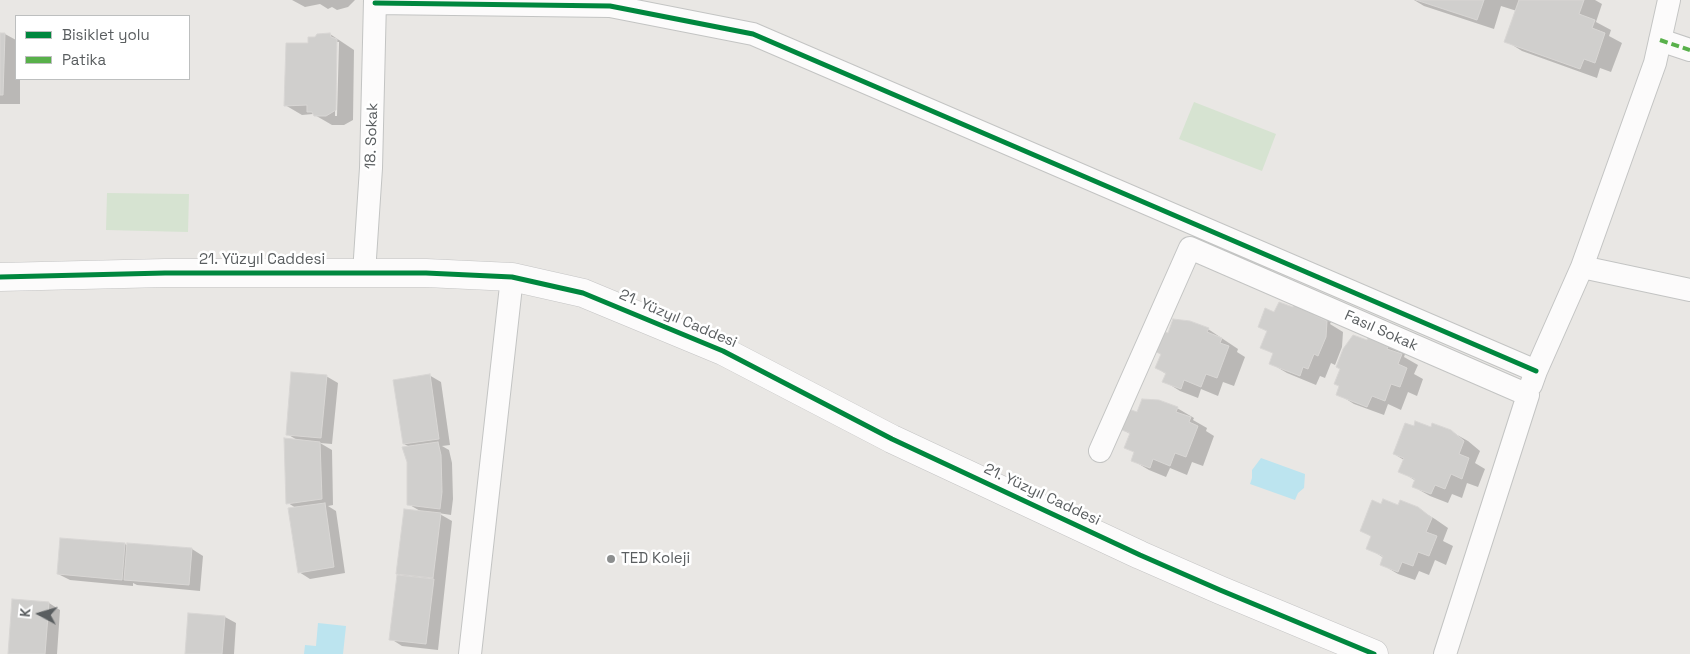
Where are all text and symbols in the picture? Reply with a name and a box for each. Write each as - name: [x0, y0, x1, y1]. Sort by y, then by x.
- legend: [15, 15, 190, 80]
- text: Bisiklet yolu: [62, 25, 150, 44]
- text: Patika: [62, 50, 106, 69]
- street label: 18. Sokak: [362, 103, 382, 169]
- street label: 21. Yüzyıl Caddesi: [199, 251, 325, 269]
- street label: 21. Yüzyıl Caddesi: [616, 286, 740, 352]
- street label: Fasıl Sokak: [1341, 307, 1421, 355]
- street label: 21. Yüzyıl Caddesi: [981, 460, 1103, 530]
- place label: TED Koleji: [621, 550, 690, 568]
- marker: TED Koleji: [605, 553, 617, 565]
- north arrow: [15, 589, 65, 639]
- text: K: [16, 607, 34, 618]

